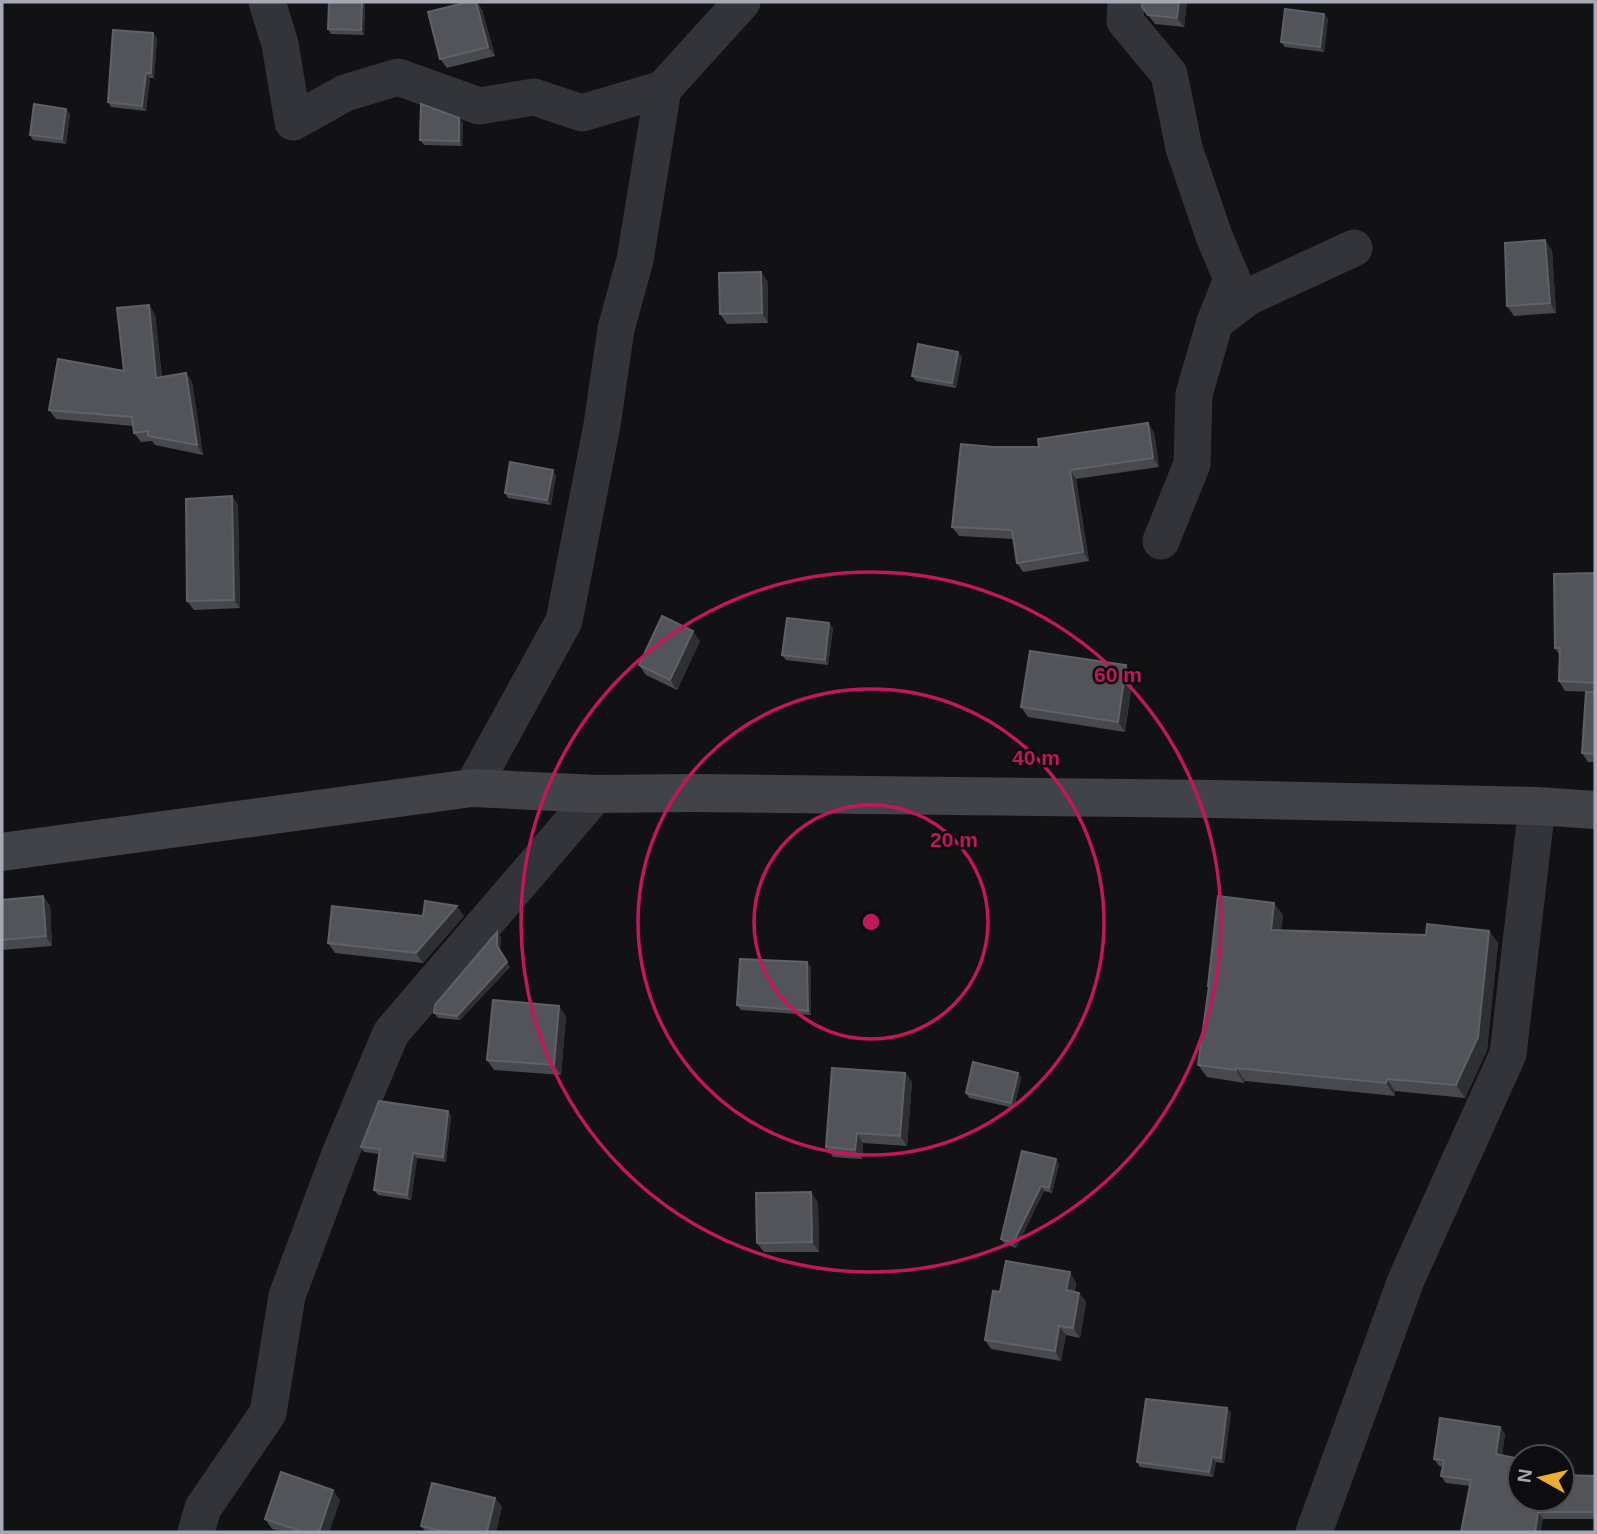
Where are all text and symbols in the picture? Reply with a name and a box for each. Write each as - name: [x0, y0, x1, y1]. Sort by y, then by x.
- text: 60 m: [1094, 663, 1142, 686]
- text: 40 m: [1012, 746, 1060, 769]
- text: 20 m: [930, 828, 978, 851]
- centre of rings: [859, 910, 883, 934]
- north arrow: [1506, 1443, 1576, 1513]
- text: N: [1513, 1467, 1536, 1484]

